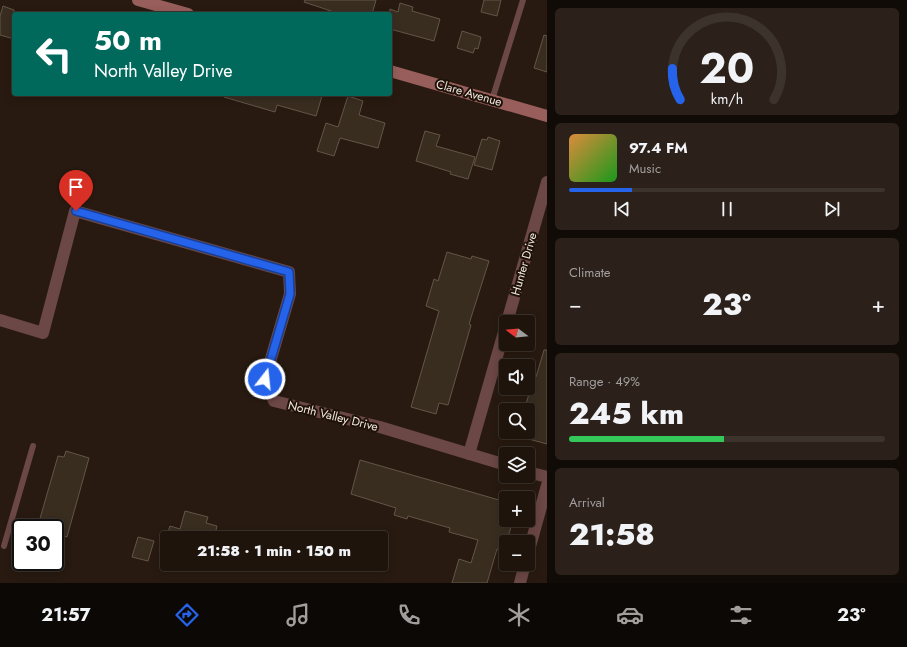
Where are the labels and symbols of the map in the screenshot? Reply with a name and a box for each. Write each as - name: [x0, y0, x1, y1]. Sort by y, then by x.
- street label: Clare Avenue: [434, 75, 504, 111]
- pin: [59, 170, 93, 211]
- street label: Hunter Drive: [506, 230, 542, 298]
- north arrow: [499, 315, 535, 351]
- position arrow: [244, 358, 286, 400]
- street label: North Valley Drive: [286, 396, 380, 436]
- speed limit sign: 30: [12, 519, 64, 571]

